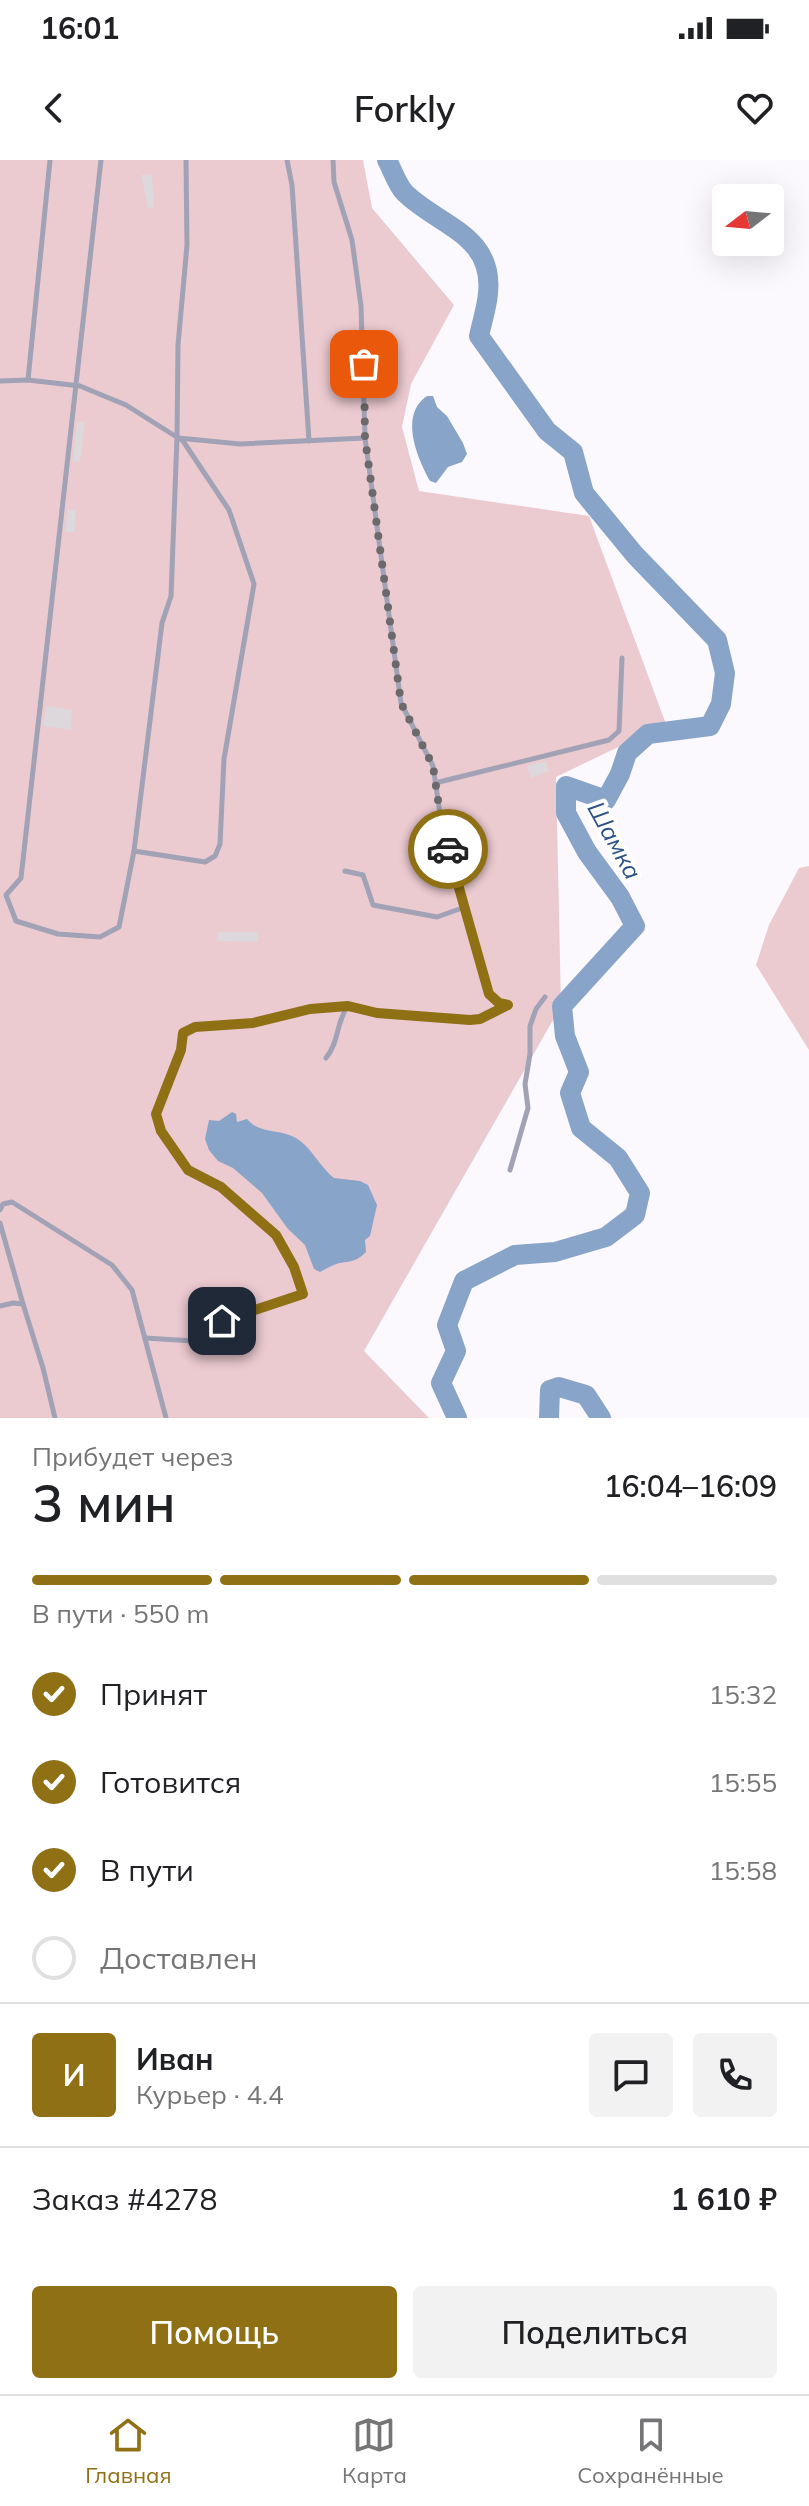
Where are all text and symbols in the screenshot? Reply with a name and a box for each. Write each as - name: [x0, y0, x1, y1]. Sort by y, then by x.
- text: 16:01: [40, 9, 119, 47]
- icon: back: [32, 86, 76, 130]
- text: Forkly: [354, 86, 455, 131]
- icon: heart: [733, 86, 777, 130]
- north arrow: [712, 184, 784, 256]
- map controls: [712, 184, 784, 256]
- pin: [330, 330, 398, 398]
- icon: bag: [342, 342, 386, 386]
- water label: Шамка: [581, 796, 649, 884]
- courier: [408, 809, 488, 889]
- icon: car: [426, 827, 470, 871]
- pin: [188, 1287, 256, 1355]
- icon: home: [200, 1299, 244, 1343]
- text: Прибудет через: [32, 1440, 233, 1473]
- text: 16:04–16:09: [604, 1467, 777, 1505]
- text: 3 мин: [32, 1470, 176, 1535]
- text: В пути · 550 m: [32, 1597, 209, 1630]
- icon: check: [32, 1672, 76, 1716]
- text: Принят: [100, 1675, 207, 1713]
- text: 15:32: [709, 1678, 777, 1711]
- icon: check: [32, 1760, 76, 1804]
- text: Готовится: [100, 1763, 241, 1801]
- text: 15:55: [709, 1766, 777, 1799]
- icon: check: [32, 1848, 76, 1892]
- text: В пути: [100, 1851, 194, 1889]
- text: 15:58: [709, 1854, 777, 1887]
- text: Доставлен: [100, 1939, 258, 1977]
- button: chat: [589, 2033, 673, 2117]
- button: phone: [693, 2033, 777, 2117]
- text: Иван: [136, 2040, 214, 2078]
- text: И: [63, 2056, 85, 2094]
- text: Курьер · 4.4: [136, 2078, 284, 2111]
- text: Заказ #4278: [32, 2180, 217, 2218]
- text: 1 610 ₽: [671, 2180, 777, 2218]
- button: Помощь: [32, 2286, 397, 2378]
- button: Поделиться: [413, 2286, 777, 2378]
- tab: Главная: [85, 2413, 172, 2489]
- tab: Карта: [342, 2413, 407, 2489]
- tab: Сохранённые: [577, 2413, 724, 2489]

